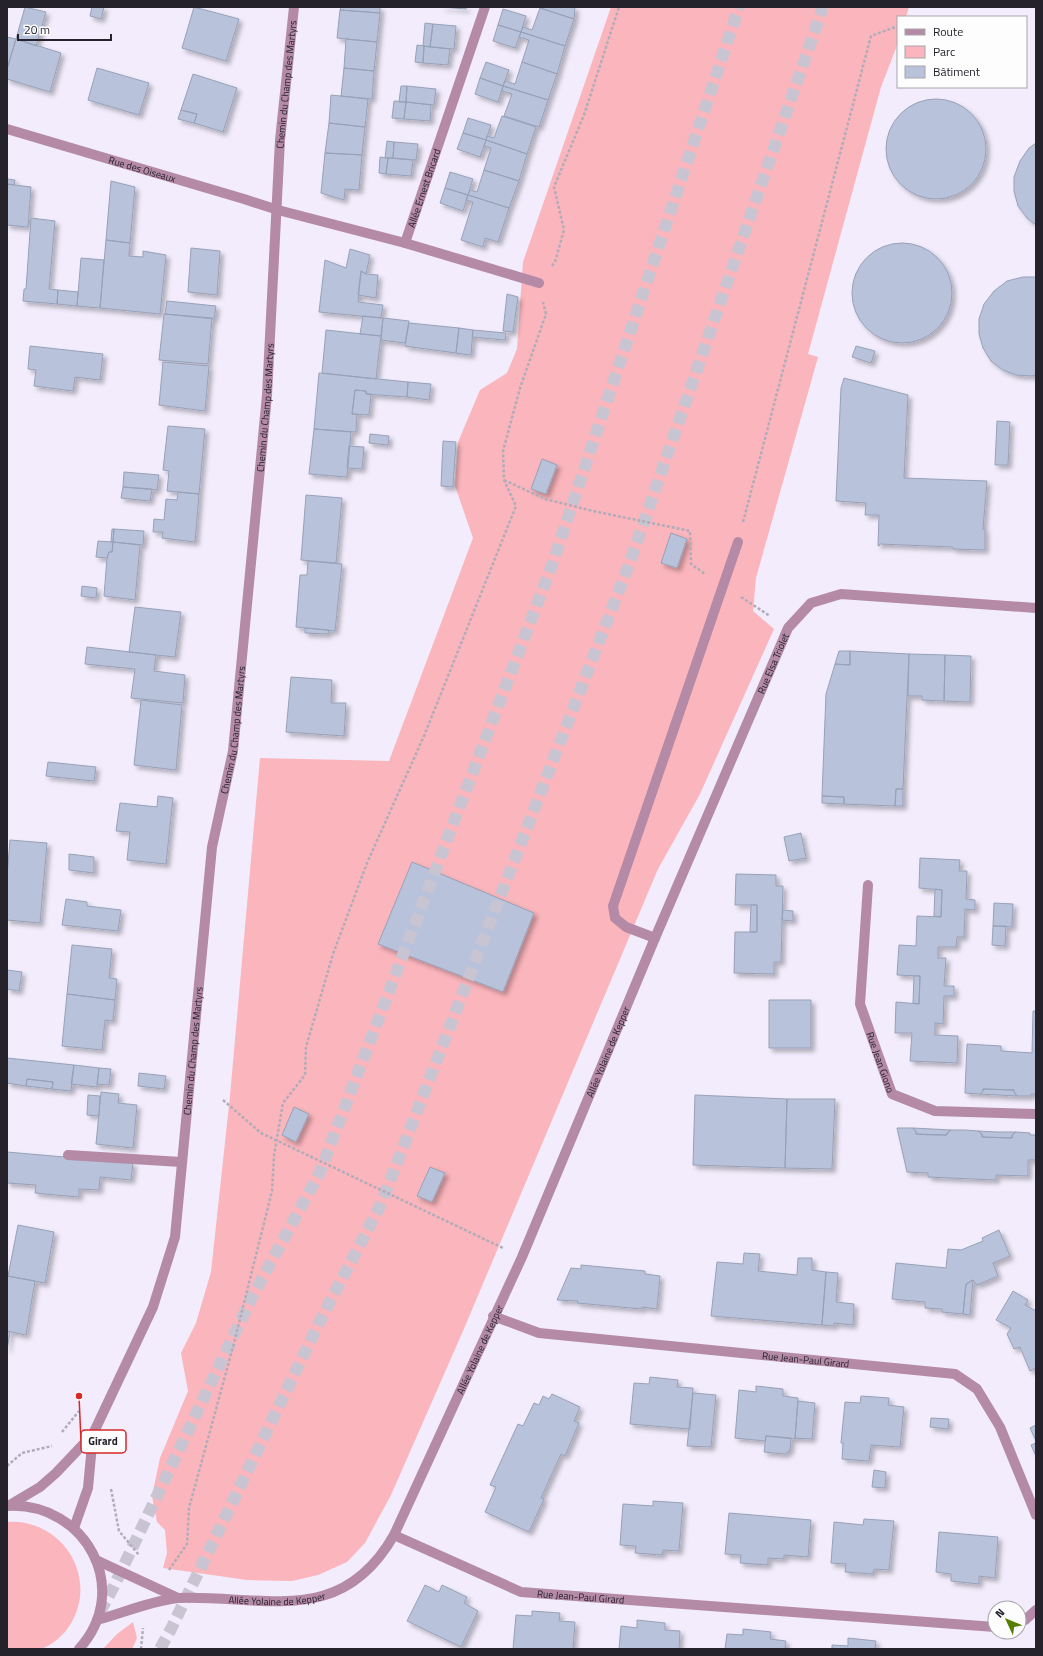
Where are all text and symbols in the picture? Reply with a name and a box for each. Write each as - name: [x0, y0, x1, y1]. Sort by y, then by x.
- scale bar: [18, 16, 111, 42]
- legend: [897, 16, 1027, 88]
- street label: Chemin du Champ des Martyrs: [272, 19, 300, 149]
- text: 20 m: [24, 20, 50, 39]
- text: Route: [933, 22, 963, 41]
- text: Parc: [933, 42, 955, 61]
- text: Bâtiment: [933, 62, 981, 81]
- street label: Allée Ernest Bricard: [403, 147, 444, 230]
- street label: Rue des Oiseaux: [107, 152, 178, 186]
- street label: Chemin du Champ des Martyrs: [252, 342, 277, 473]
- street label: Rue Elsa Triolet: [753, 630, 793, 696]
- street label: Chemin du Champ des Martyrs: [216, 665, 249, 795]
- street label: Chemin du Champ des Martyrs: [179, 986, 206, 1116]
- street label: Allée Yolaine de Kepper: [582, 1003, 633, 1099]
- street label: Rue Jean Giono: [863, 1030, 898, 1095]
- street label: Allée Yolaine de Kepper: [452, 1301, 507, 1397]
- street label: Rue Jean-Paul Girard: [761, 1348, 850, 1371]
- callout: Girard: [81, 1430, 126, 1453]
- text: Girard: [88, 1433, 118, 1449]
- street label: Rue Jean-Paul Girard: [536, 1586, 625, 1607]
- street label: Allée Yolaine de Kepper: [228, 1588, 328, 1609]
- north arrow: [987, 1600, 1027, 1640]
- text: N: [991, 1605, 1008, 1621]

